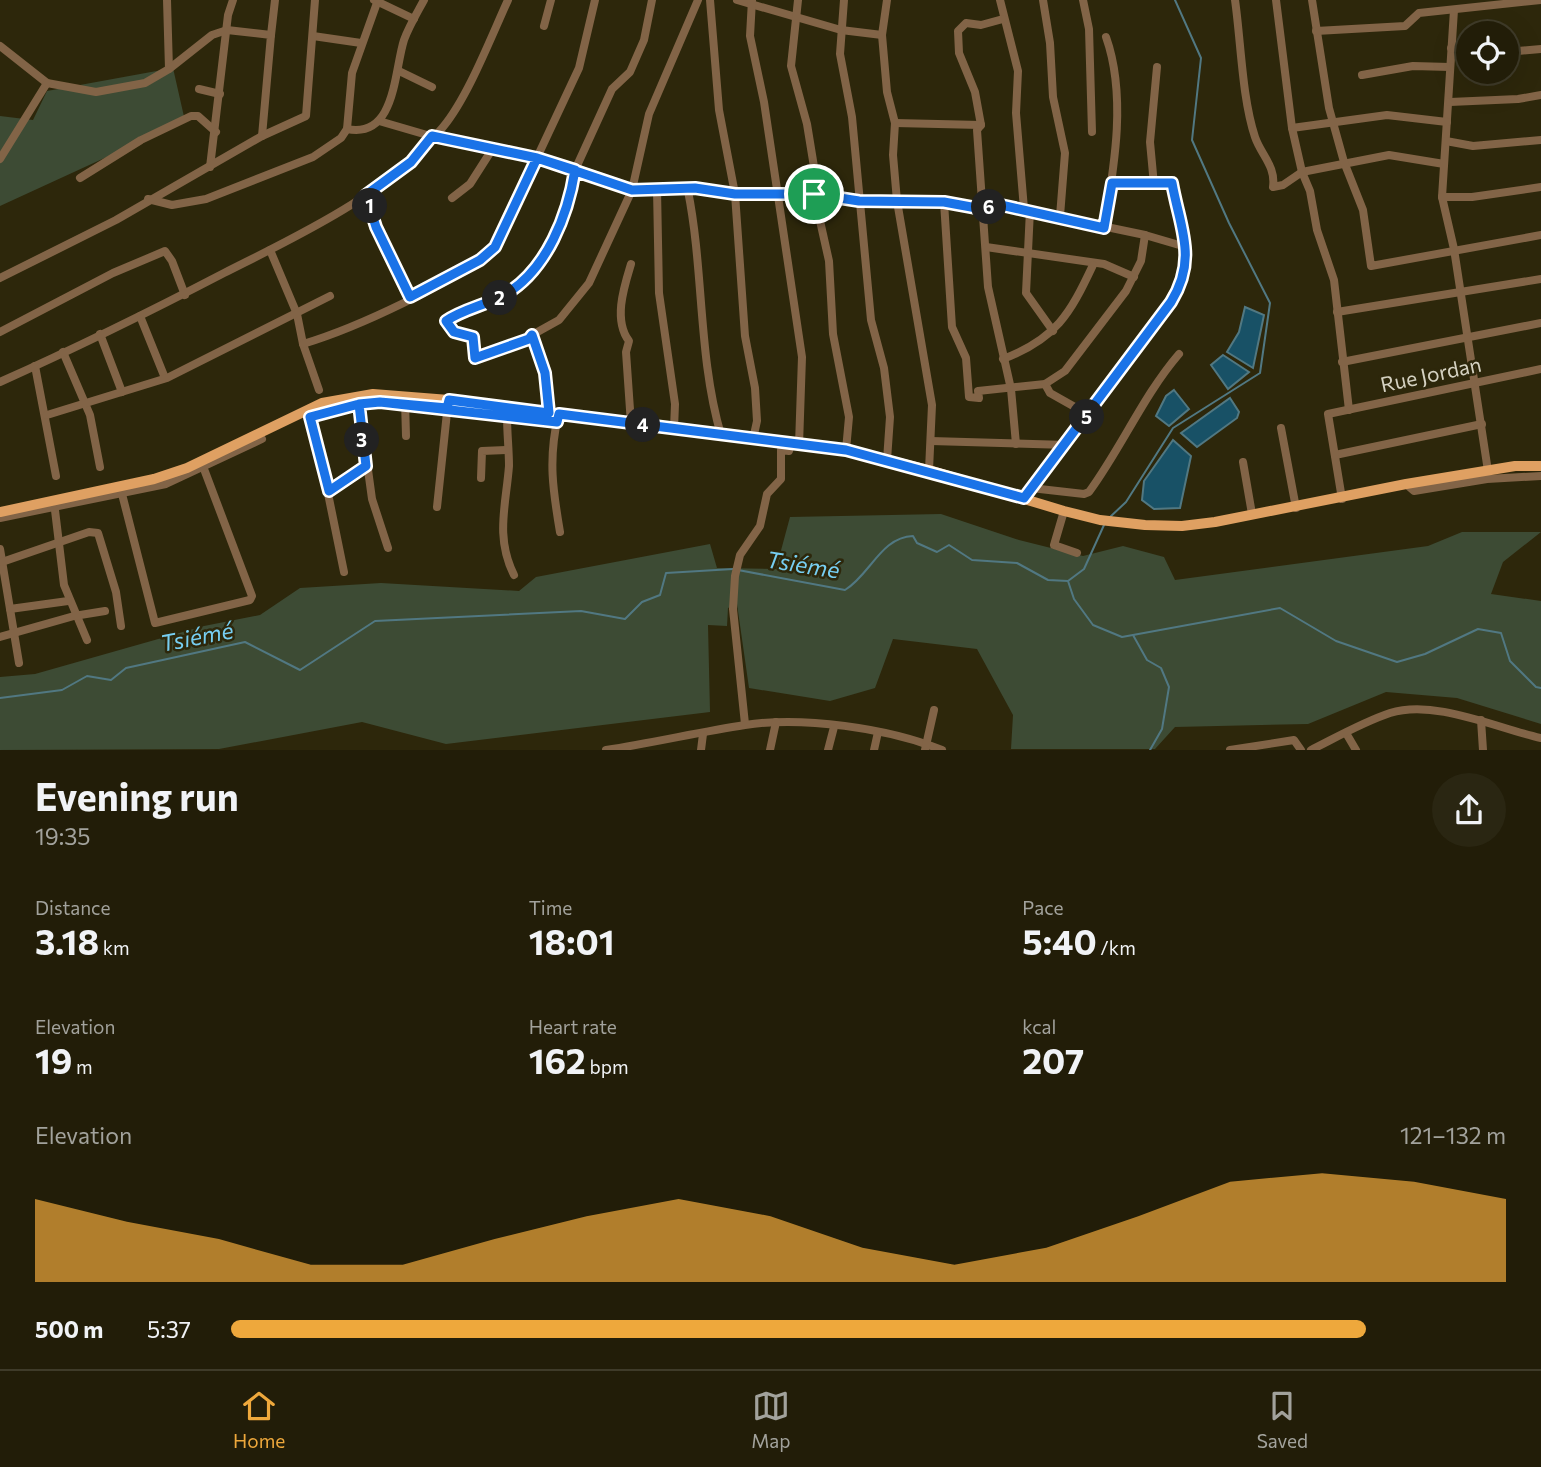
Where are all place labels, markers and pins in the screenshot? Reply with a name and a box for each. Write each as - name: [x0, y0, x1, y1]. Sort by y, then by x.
- pin: [784, 164, 844, 224]
- pin: 1: [352, 188, 388, 224]
- pin: 6: [972, 190, 1006, 224]
- pin: 2: [482, 280, 518, 316]
- pin: 5: [1070, 400, 1104, 434]
- pin: 4: [626, 408, 660, 442]
- pin: 3: [344, 422, 380, 458]

